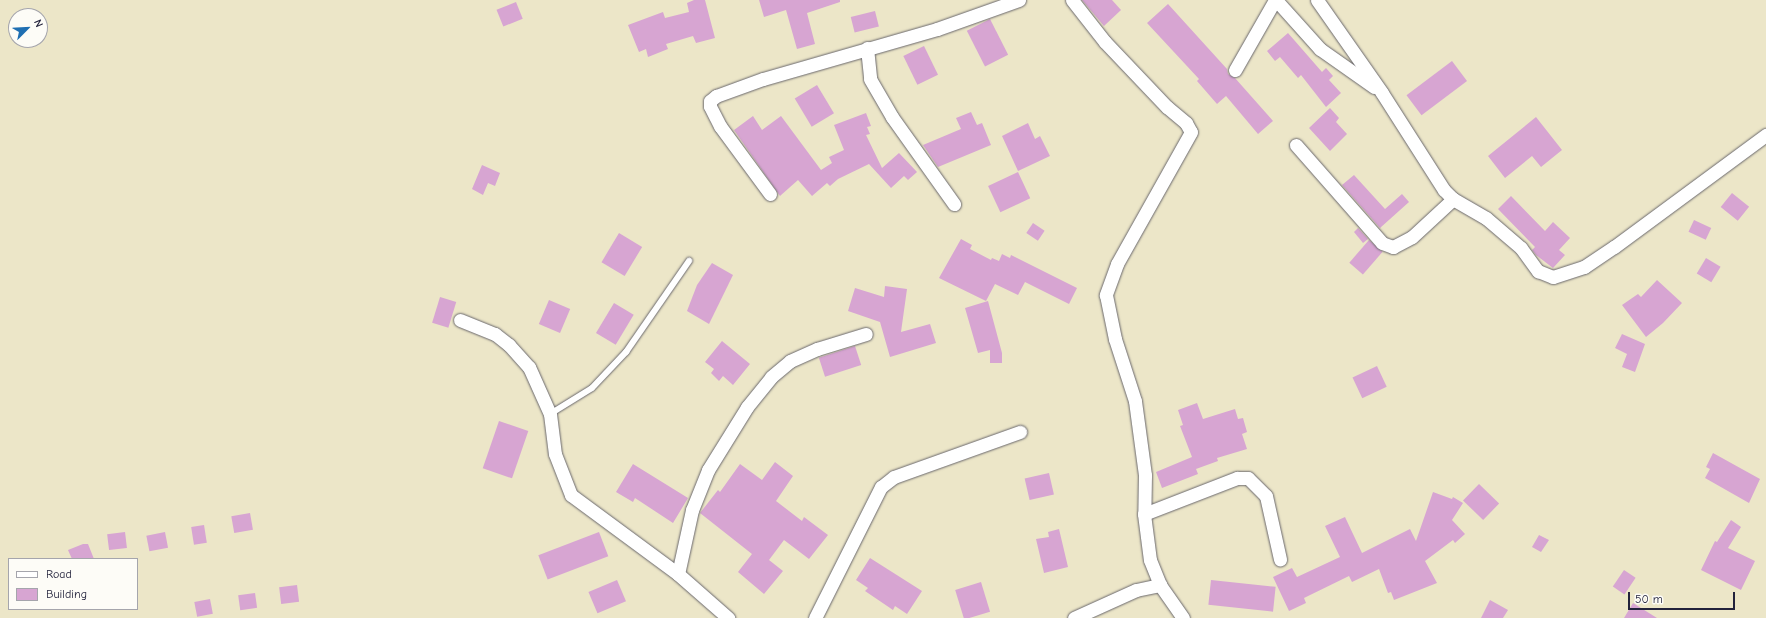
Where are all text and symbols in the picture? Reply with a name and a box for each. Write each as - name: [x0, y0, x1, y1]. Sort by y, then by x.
- north arrow: [8, 8, 48, 48]
- text: N: [31, 17, 46, 29]
- legend: [8, 558, 138, 610]
- text: Road: [46, 567, 72, 581]
- scale bar: [1630, 584, 1737, 610]
- text: Building: [46, 587, 87, 601]
- text: 50 m: [1635, 592, 1663, 606]

